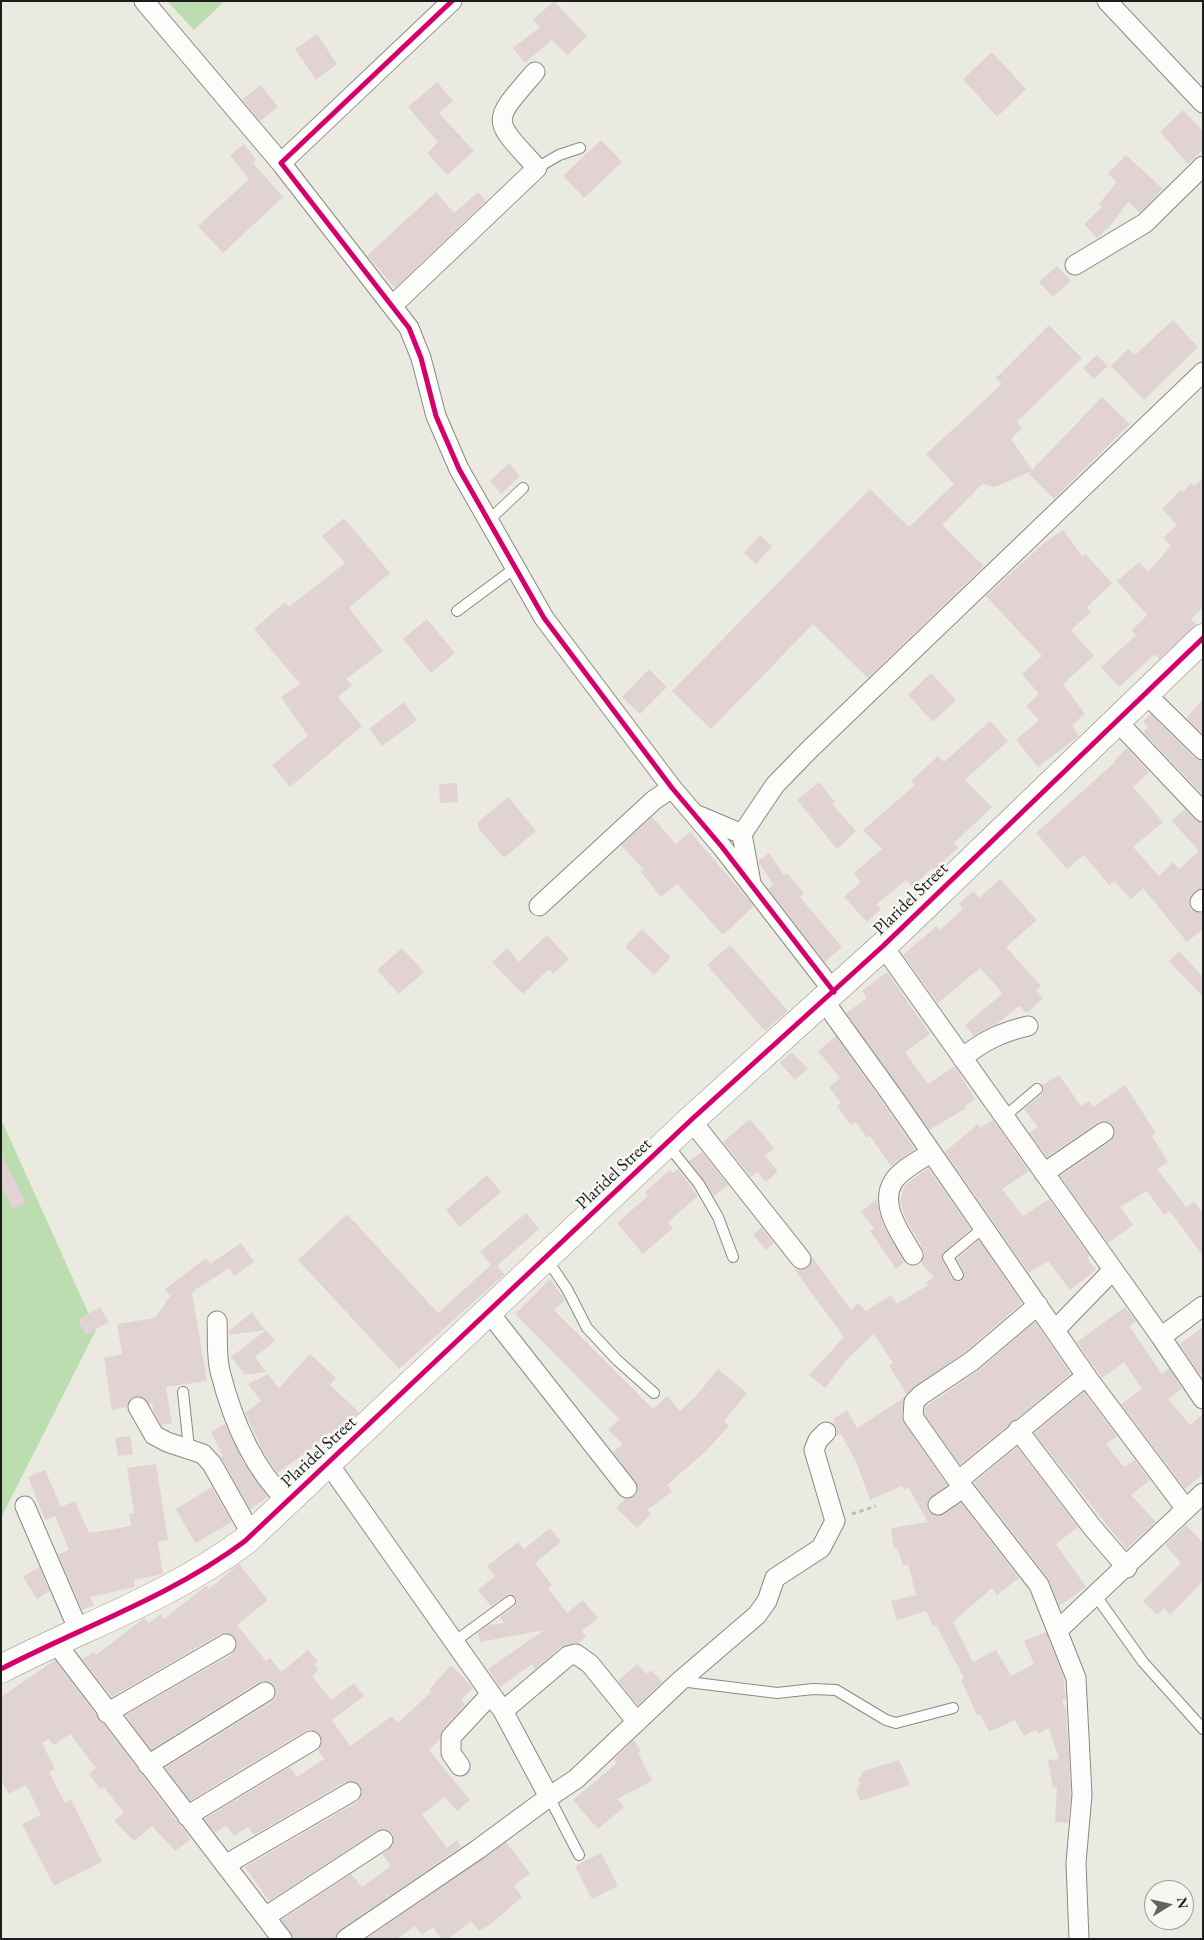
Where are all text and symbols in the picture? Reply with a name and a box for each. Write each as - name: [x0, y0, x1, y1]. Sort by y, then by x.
- street label: Plaridel Street: [869, 858, 953, 940]
- street label: Plaridel Street: [572, 1134, 656, 1214]
- street label: Plaridel Street: [277, 1412, 361, 1492]
- north arrow: [1144, 1880, 1194, 1930]
- text: N: [1173, 1896, 1193, 1910]

